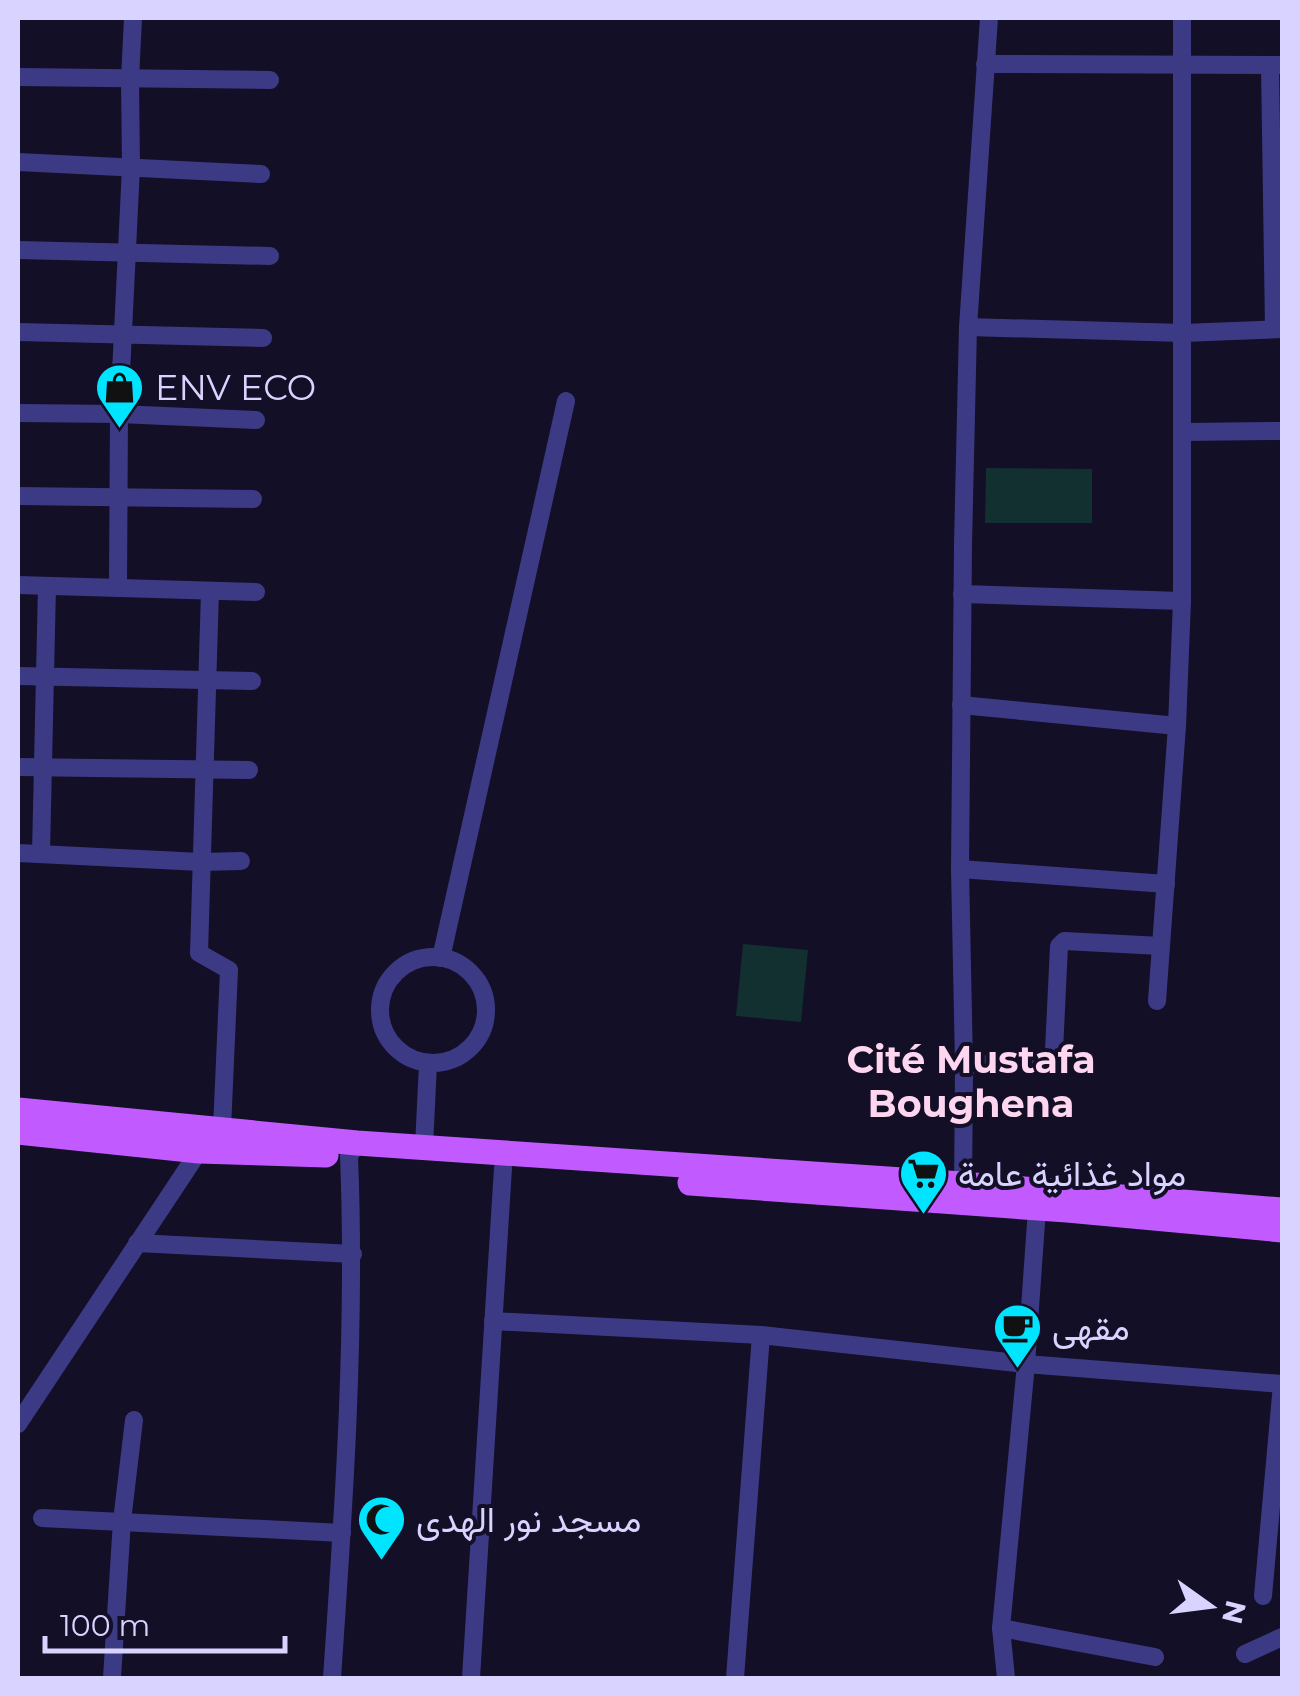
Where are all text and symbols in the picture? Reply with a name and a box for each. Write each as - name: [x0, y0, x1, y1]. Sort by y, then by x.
- shop icon: ENV ECO: [94, 362, 146, 430]
- place label: ENV ECO: [155, 366, 316, 409]
- district label: Cité Mustafa Boughena: [846, 1036, 1096, 1127]
- supermarket icon: مواد غذائية عامة: [897, 1148, 949, 1216]
- place label: مواد غذائية عامة: [958, 1152, 1186, 1196]
- cafe icon: مقهى: [991, 1302, 1043, 1370]
- place label: مقهى: [1052, 1306, 1130, 1350]
- mosque icon: مسجد نور الهدى: [355, 1494, 407, 1562]
- place label: مسجد نور الهدى: [416, 1498, 642, 1542]
- north arrow: [1160, 1556, 1260, 1656]
- scale bar: [45, 1591, 285, 1653]
- text: N: [1215, 1597, 1253, 1627]
- text: 100 m: [60, 1607, 150, 1644]

